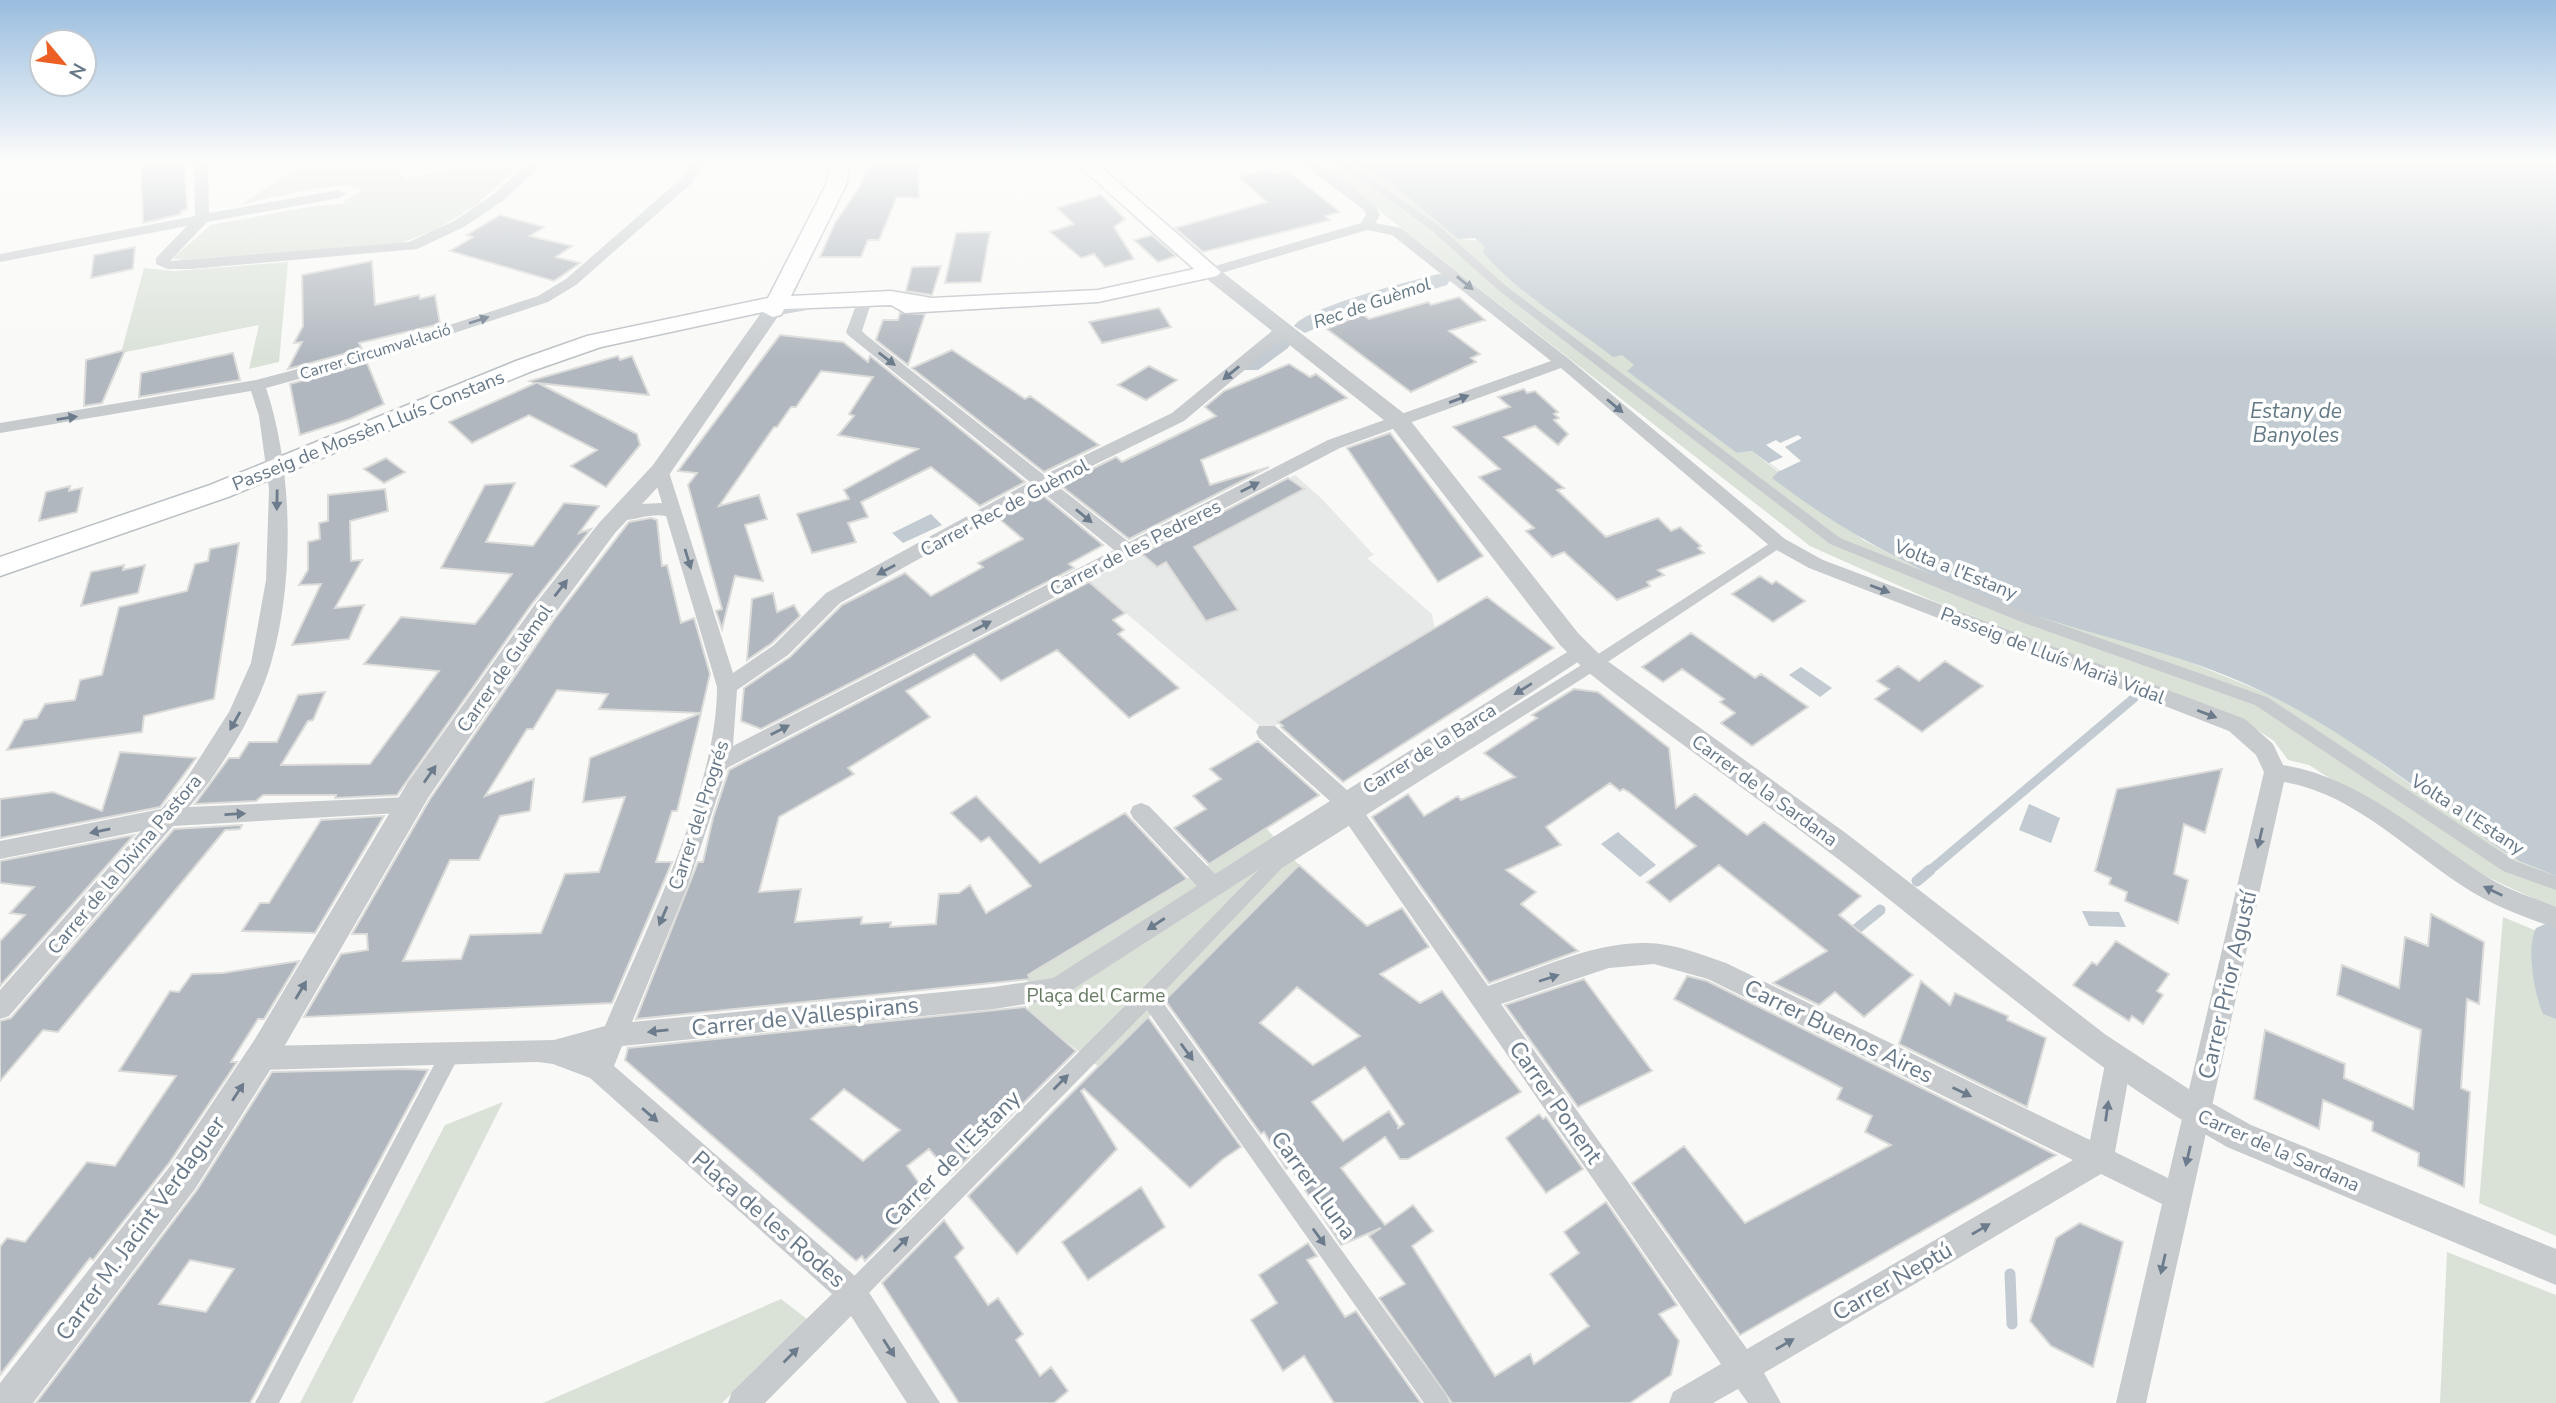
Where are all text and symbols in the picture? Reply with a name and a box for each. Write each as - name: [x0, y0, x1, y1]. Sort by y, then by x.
- north arrow: [28, 28, 98, 98]
- text: N: [62, 58, 92, 83]
- water label: Rec de Guèmol: [1310, 272, 1434, 334]
- one-way arrow: [1456, 276, 1474, 291]
- one-way arrow: [468, 314, 489, 325]
- street label: Carrer Circumval·lació: [297, 318, 454, 385]
- one-way arrow: [877, 352, 895, 367]
- street label: Passeig de Mossèn Lluís Constans: [228, 364, 508, 498]
- one-way arrow: [1223, 365, 1241, 380]
- one-way arrow: [1448, 393, 1469, 404]
- water label: Estany de Banyoles: [2250, 397, 2342, 449]
- one-way arrow: [1607, 398, 1624, 413]
- one-way arrow: [57, 412, 79, 423]
- street label: Carrer Rec de Guèmol: [916, 452, 1094, 563]
- one-way arrow: [1240, 482, 1260, 493]
- one-way arrow: [272, 490, 283, 512]
- street label: Carrer de les Pedreres: [1045, 493, 1226, 602]
- one-way arrow: [1075, 508, 1093, 522]
- street label: Volta a l'Estany: [1889, 533, 2021, 607]
- one-way arrow: [684, 548, 694, 569]
- one-way arrow: [876, 564, 896, 576]
- one-way arrow: [554, 579, 568, 597]
- one-way arrow: [1870, 583, 1891, 594]
- street label: Carrer de Guèmol: [451, 599, 559, 738]
- street label: Passeig de Lluís Marià Vidal: [1937, 601, 2169, 711]
- one-way arrow: [973, 620, 993, 632]
- one-way arrow: [1513, 682, 1533, 695]
- street label: Carrer de la Barca: [1358, 697, 1501, 800]
- one-way arrow: [2197, 708, 2218, 719]
- one-way arrow: [229, 711, 241, 730]
- one-way arrow: [770, 725, 790, 736]
- street label: Carrer de la Sardana: [1686, 729, 1843, 853]
- street label: Carrer del Progrés: [663, 737, 735, 893]
- one-way arrow: [423, 764, 436, 783]
- street label: Volta a l'Estany: [2405, 768, 2530, 861]
- street label: Carrer de la Divina Pastora: [42, 769, 208, 960]
- one-way arrow: [224, 809, 246, 820]
- one-way arrow: [89, 825, 111, 836]
- one-way arrow: [2254, 827, 2265, 849]
- street label: Carrer Prior Agustí: [2191, 886, 2265, 1082]
- one-way arrow: [2483, 886, 2503, 897]
- one-way arrow: [658, 906, 669, 927]
- one-way arrow: [1147, 917, 1165, 931]
- one-way arrow: [1539, 972, 1560, 983]
- street label: Carrer Buenos Aires: [1739, 972, 1939, 1091]
- one-way arrow: [294, 980, 307, 999]
- park label: Plaça del Carme: [1027, 983, 1165, 1009]
- street label: Carrer de Vallespirans: [690, 989, 920, 1044]
- one-way arrow: [647, 1025, 669, 1036]
- street label: Carrer Ponent: [1502, 1035, 1610, 1171]
- one-way arrow: [1180, 1043, 1194, 1061]
- one-way arrow: [1052, 1074, 1069, 1091]
- one-way arrow: [232, 1082, 245, 1101]
- street label: Carrer de l'Estany: [877, 1083, 1028, 1234]
- one-way arrow: [1953, 1085, 1973, 1097]
- one-way arrow: [2102, 1100, 2113, 1122]
- street label: Carrer de la Sardana: [2193, 1103, 2364, 1198]
- one-way arrow: [642, 1107, 659, 1122]
- street label: Carrer M. Jacint Verdaguer: [48, 1109, 233, 1347]
- street label: Carrer Lluna: [1264, 1125, 1364, 1246]
- street label: Plaça de les Rodes: [685, 1144, 852, 1295]
- one-way arrow: [2182, 1145, 2193, 1167]
- one-way arrow: [1972, 1223, 1991, 1235]
- one-way arrow: [1312, 1228, 1326, 1246]
- street label: Carrer Neptú: [1827, 1235, 1958, 1328]
- one-way arrow: [892, 1237, 909, 1253]
- one-way arrow: [2158, 1253, 2169, 1275]
- one-way arrow: [1775, 1338, 1794, 1350]
- one-way arrow: [882, 1339, 896, 1357]
- one-way arrow: [783, 1346, 800, 1363]

